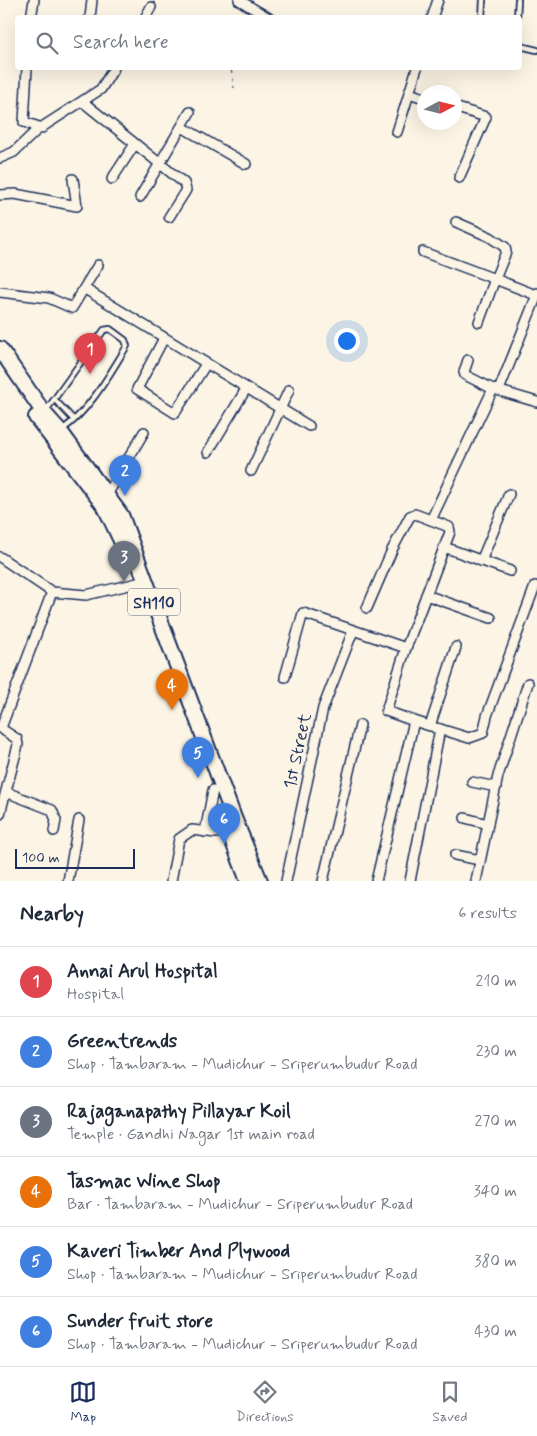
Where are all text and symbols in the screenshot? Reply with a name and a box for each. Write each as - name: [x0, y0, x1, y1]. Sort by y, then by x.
- search box: [15, 15, 522, 70]
- icon: search: [33, 29, 61, 57]
- text: Search here: [73, 30, 169, 55]
- north arrow: [417, 85, 462, 130]
- your location: [334, 328, 360, 354]
- pin: 1: [74, 333, 106, 374]
- pin: 2: [109, 455, 141, 496]
- pin: 3: [108, 541, 140, 582]
- road number: SH110: [128, 588, 180, 616]
- pin: 4: [156, 669, 188, 710]
- street label: 1st Street: [278, 711, 318, 791]
- pin: 5: [182, 737, 214, 778]
- pin: 6: [208, 803, 240, 844]
- scale bar: [15, 846, 135, 869]
- text: 100 m: [22, 849, 60, 867]
- text: Nearby: [20, 900, 84, 928]
- text: 6 results: [458, 903, 517, 924]
- text: Annai Arul Hospital: [67, 959, 218, 984]
- text: 1: [32, 971, 40, 992]
- text: 210 m: [476, 971, 517, 992]
- text: Hospital: [67, 984, 124, 1005]
- text: Greentrends: [67, 1029, 177, 1054]
- text: 2: [32, 1041, 40, 1062]
- text: 230 m: [476, 1041, 517, 1062]
- text: Shop · Tambaram - Mudichur - Sriperumbudur Road: [67, 1054, 418, 1075]
- text: Rajaganapathy Pillayar Koil: [67, 1099, 291, 1124]
- text: 3: [32, 1111, 40, 1132]
- text: 270 m: [474, 1111, 517, 1132]
- text: Temple · Gandhi Nagar 1st main road: [67, 1124, 315, 1145]
- text: Tasmac Wine Shop: [67, 1169, 221, 1194]
- text: 4: [31, 1181, 41, 1202]
- text: 340 m: [473, 1181, 517, 1202]
- text: Bar · Tambaram - Mudichur - Sriperumbudur Road: [67, 1194, 413, 1215]
- text: Kaveri Timber And Plywood: [67, 1239, 290, 1264]
- text: 5: [31, 1251, 41, 1272]
- text: 380 m: [474, 1251, 517, 1272]
- text: Shop · Tambaram - Mudichur - Sriperumbudur Road: [67, 1264, 418, 1285]
- text: Sunder fruit store: [67, 1309, 213, 1334]
- text: 6: [32, 1321, 40, 1342]
- text: 430 m: [474, 1321, 517, 1342]
- text: Shop · Tambaram - Mudichur - Sriperumbudur Road: [67, 1334, 418, 1355]
- tab: Map: [69, 1378, 97, 1426]
- tab: Directions: [236, 1378, 294, 1426]
- tab: Saved: [432, 1378, 468, 1426]

